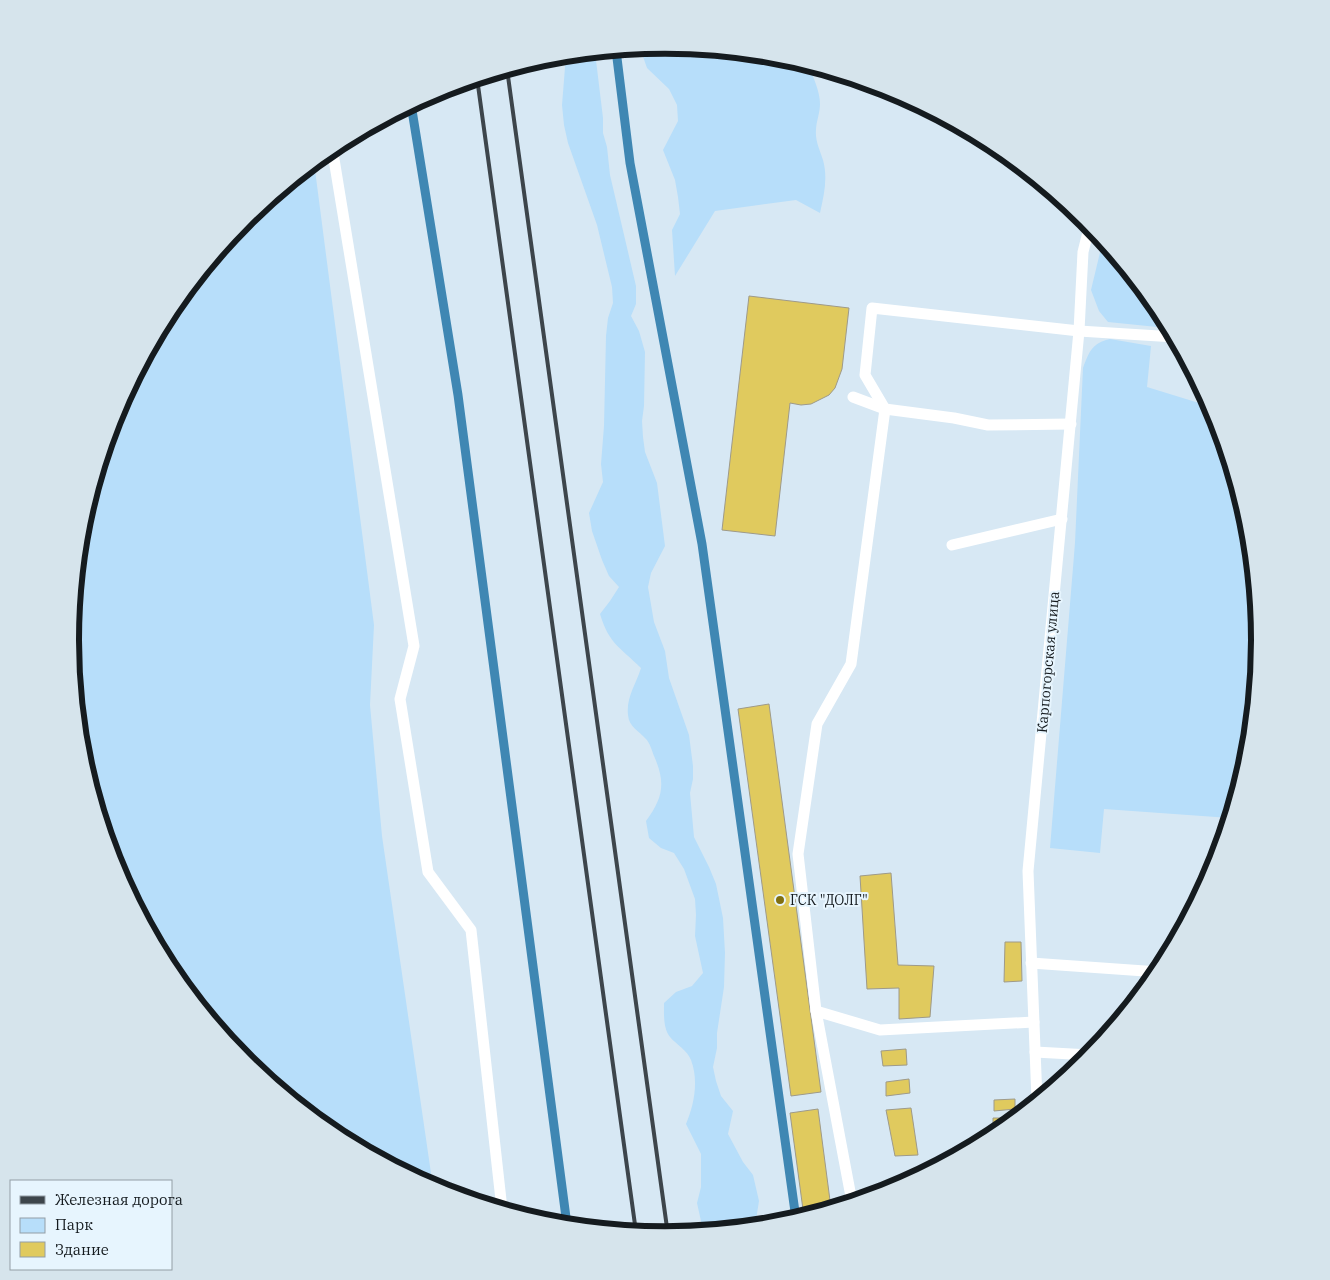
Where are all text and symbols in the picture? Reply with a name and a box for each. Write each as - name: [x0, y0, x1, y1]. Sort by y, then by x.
- street label: Карпогорская улица: [1033, 590, 1063, 734]
- place label: ГСК "ДОЛГ": [790, 891, 868, 909]
- marker: ГСК "ДОЛГ": [774, 894, 786, 906]
- legend: [10, 1180, 172, 1270]
- text: Железная дорога: [55, 1190, 183, 1209]
- text: Парк: [55, 1215, 93, 1234]
- text: Здание: [55, 1240, 109, 1259]

